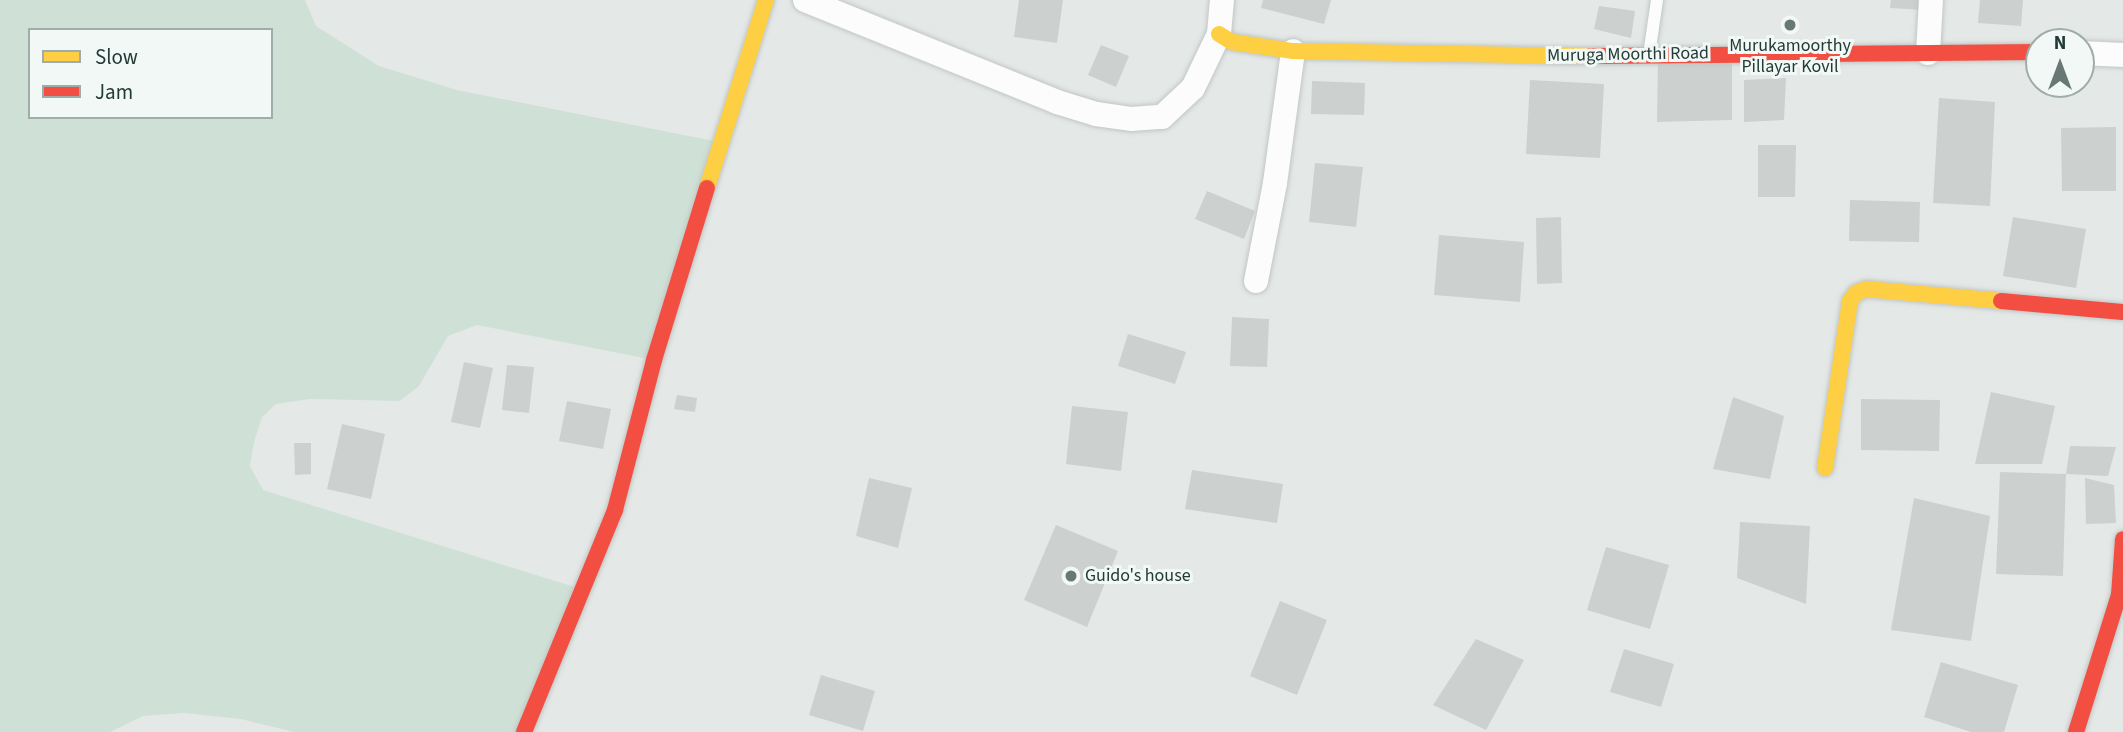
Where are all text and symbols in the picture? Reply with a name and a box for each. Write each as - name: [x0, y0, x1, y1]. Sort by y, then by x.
- marker: Murukamoorthy Pillayar Kovil: [1782, 17, 1798, 33]
- legend: [28, 28, 273, 119]
- north arrow: [2025, 28, 2095, 98]
- text: N: [2054, 30, 2066, 57]
- place label: Murukamoorthy Pillayar Kovil: [1729, 36, 1851, 78]
- text: Slow: [95, 42, 138, 72]
- street label: Muruga Moorthi Road: [1547, 43, 1709, 67]
- text: Jam: [95, 77, 133, 107]
- place label: Guido's house: [1085, 565, 1191, 587]
- marker: Guido's house: [1063, 568, 1079, 584]

